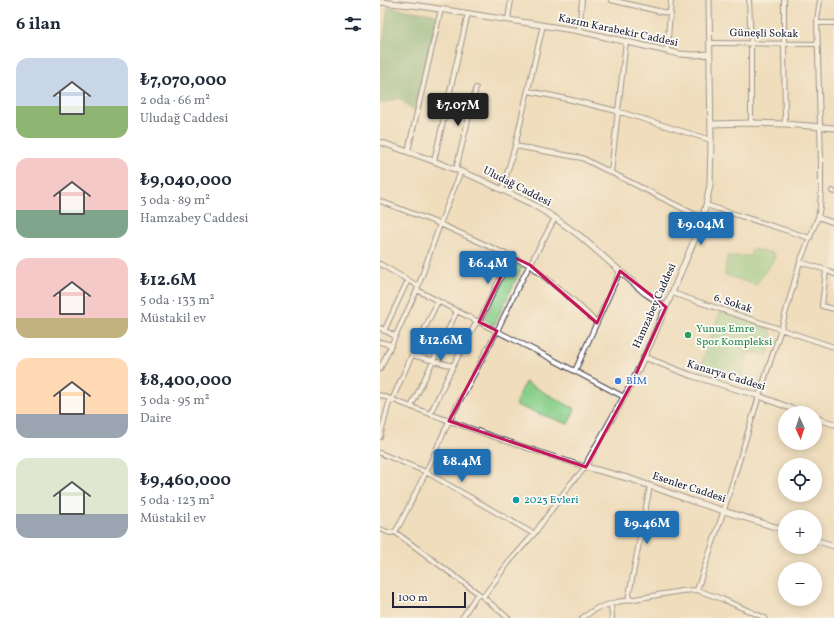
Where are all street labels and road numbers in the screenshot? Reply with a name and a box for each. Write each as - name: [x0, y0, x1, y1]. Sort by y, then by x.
- street label: Kazım Karabekir Caddesi: [557, 11, 679, 51]
- street label: Güneşli Sokak: [729, 26, 799, 42]
- street label: Uludağ Caddesi: [480, 163, 554, 211]
- street label: Hamzabey Caddesi: [629, 261, 681, 351]
- street label: 6. Sokak: [712, 291, 754, 317]
- street label: Kanarya Caddesi: [685, 357, 767, 395]
- street label: Esenler Caddesi: [650, 469, 728, 507]

